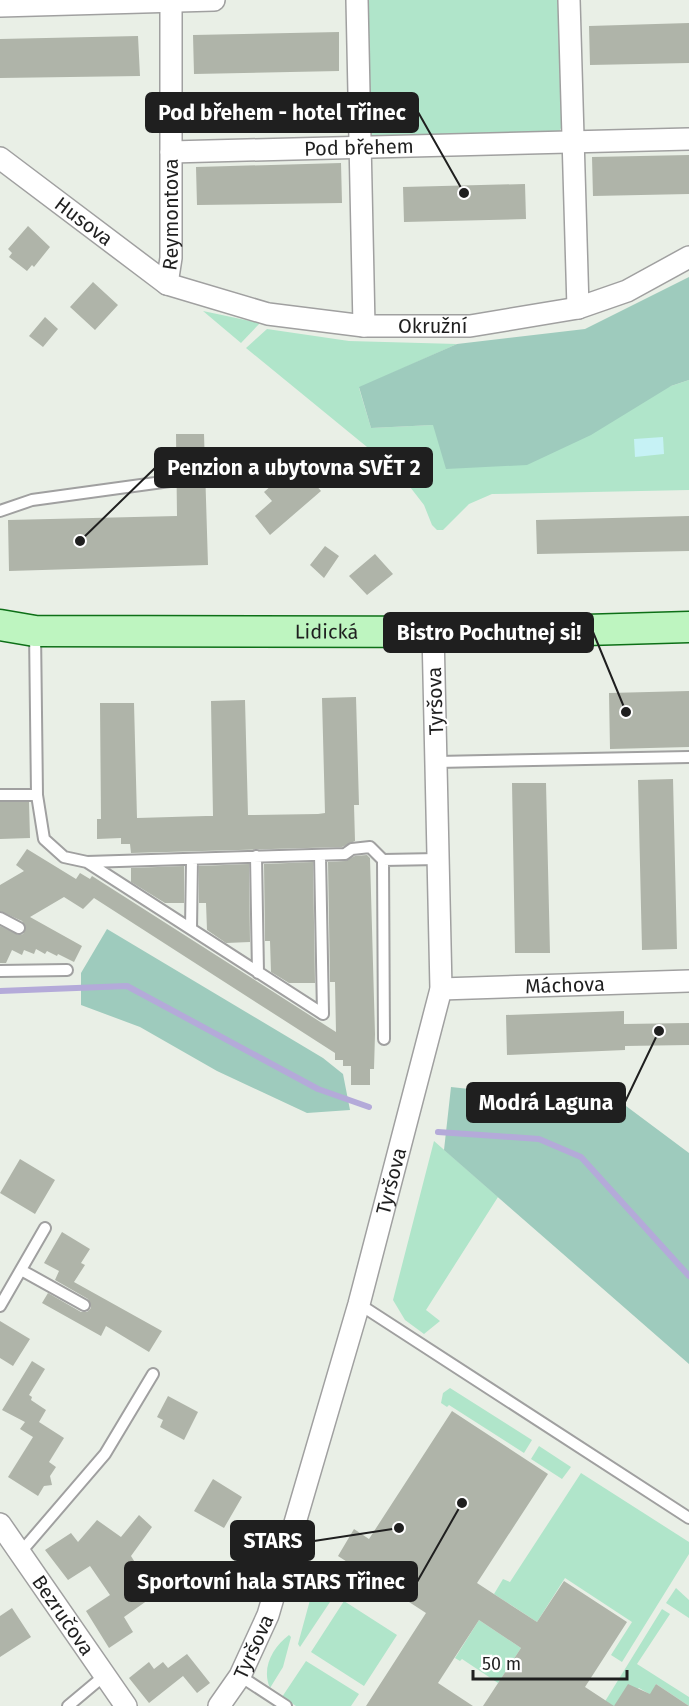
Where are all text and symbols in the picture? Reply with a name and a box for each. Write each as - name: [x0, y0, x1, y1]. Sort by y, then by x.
- callout: Pod břehem - hotel Třinec: [146, 93, 418, 132]
- text: Pod břehem - hotel Třinec: [158, 100, 406, 126]
- street label: Pod břehem: [304, 134, 414, 161]
- street label: Reymontova: [157, 158, 183, 272]
- street label: Husova: [50, 192, 118, 251]
- street label: Okružní: [398, 314, 468, 338]
- callout: Penzion a ubytovna SVĚT 2: [155, 448, 432, 487]
- text: Penzion a ubytovna SVĚT 2: [167, 454, 421, 481]
- callout: Bistro Pochutnej si!: [384, 613, 593, 652]
- street label: Lidická: [295, 620, 358, 644]
- text: Bistro Pochutnej si!: [397, 620, 581, 646]
- street label: Tyršova: [422, 667, 448, 735]
- street label: Máchova: [525, 972, 605, 998]
- callout: Modrá Laguna: [467, 1083, 625, 1122]
- text: Modrá Laguna: [479, 1090, 613, 1116]
- street label: Tyršova: [371, 1145, 411, 1217]
- callout: STARS: [231, 1521, 314, 1560]
- text: STARS: [243, 1528, 303, 1554]
- callout: Sportovní hala STARS Třinec: [125, 1562, 417, 1601]
- text: Sportovní hala STARS Třinec: [137, 1569, 405, 1595]
- street label: Bezručova: [27, 1571, 99, 1660]
- street label: Tyršova: [228, 1611, 279, 1683]
- scale bar: [473, 1643, 628, 1681]
- text: 50 m: [482, 1653, 521, 1675]

